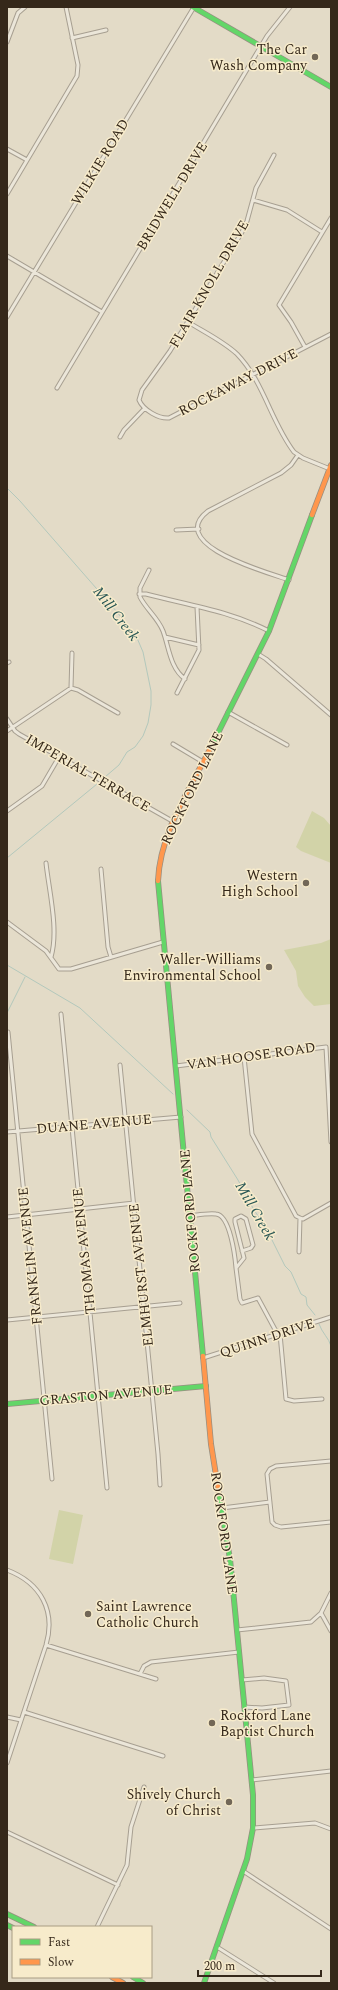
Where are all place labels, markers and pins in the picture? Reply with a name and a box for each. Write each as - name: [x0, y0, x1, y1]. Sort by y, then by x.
- place label: The Car Wash Company: [210, 39, 308, 76]
- marker: The Car Wash Company: [310, 52, 320, 62]
- place label: Western High School: [221, 865, 298, 902]
- marker: Western High School: [301, 878, 311, 888]
- place label: Waller-Williams Environmental School: [123, 949, 261, 986]
- marker: Waller-Williams Environmental School: [264, 962, 274, 972]
- place label: Saint Lawrence Catholic Church: [96, 1596, 199, 1633]
- marker: Saint Lawrence Catholic Church: [83, 1609, 93, 1619]
- place label: Rockford Lane Baptist Church: [220, 1705, 314, 1742]
- marker: Rockford Lane Baptist Church: [207, 1718, 217, 1728]
- place label: Shively Church of Christ: [127, 1784, 221, 1821]
- marker: Shively Church of Christ: [224, 1797, 234, 1807]

